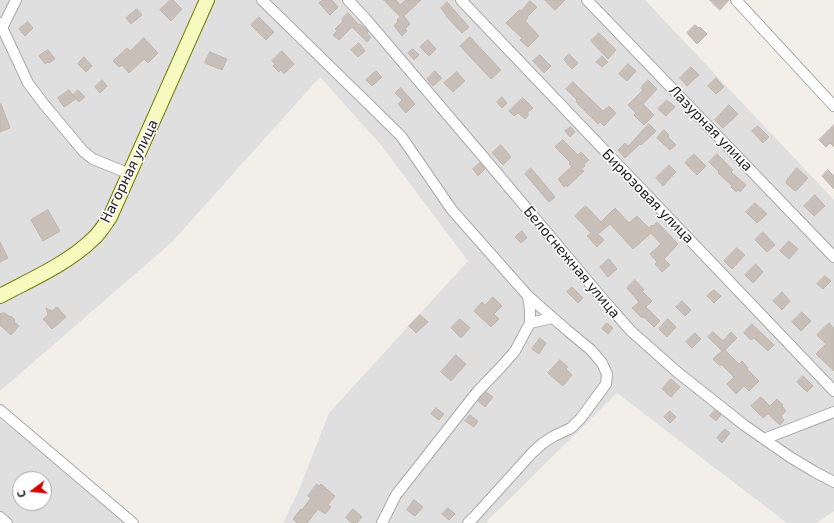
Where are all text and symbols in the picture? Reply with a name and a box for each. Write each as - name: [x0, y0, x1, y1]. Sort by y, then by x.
- street label: Лазурная улица: [665, 81, 757, 175]
- street label: Нагорная улица: [96, 116, 162, 226]
- street label: Бирюзовая улица: [598, 145, 698, 247]
- street label: Белоснежная улица: [520, 202, 624, 322]
- north arrow: [12, 471, 52, 511]
- text: С: [14, 489, 28, 499]

